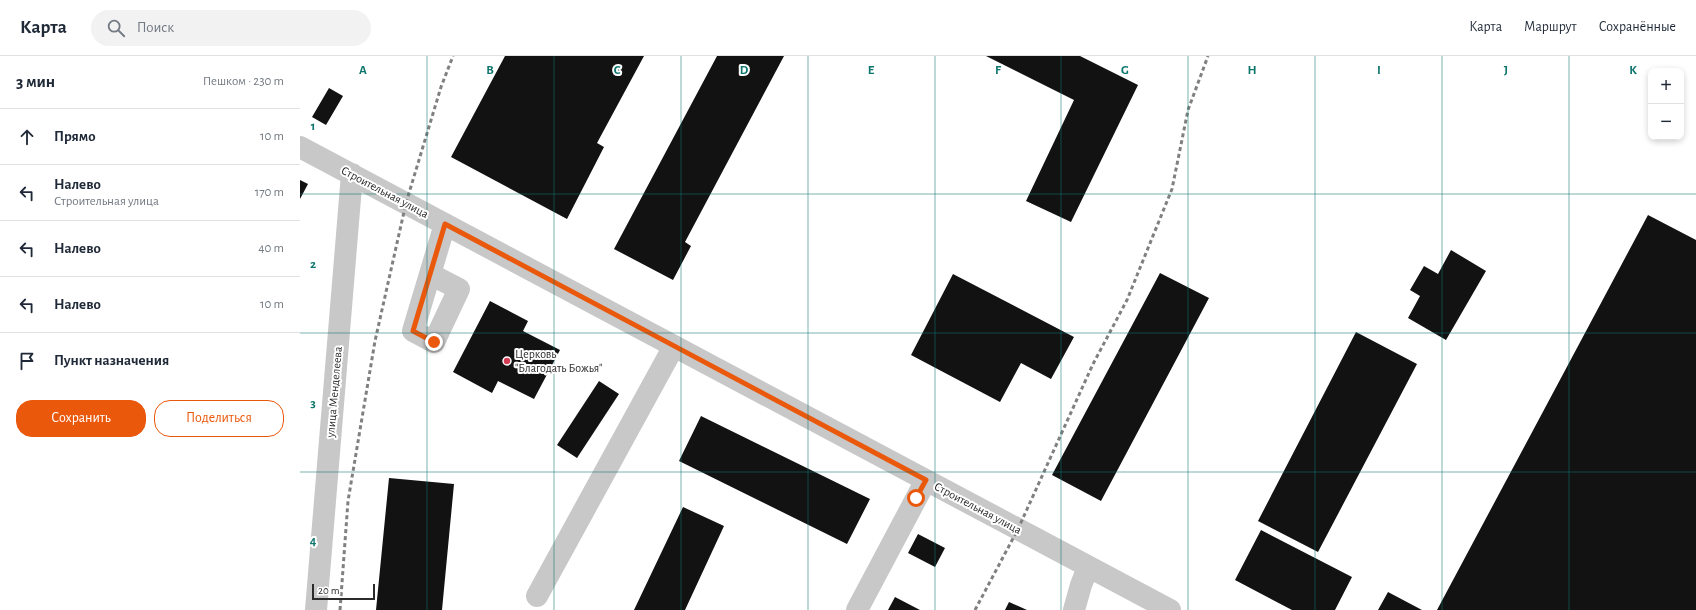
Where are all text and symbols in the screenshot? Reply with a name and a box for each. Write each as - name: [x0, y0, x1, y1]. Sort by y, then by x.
- search box: [91, 10, 371, 46]
- icon: search: [105, 17, 127, 39]
- text: Карта: [20, 18, 67, 37]
- text: Поиск: [137, 20, 174, 35]
- text: Карта: [1469, 20, 1502, 34]
- text: Маршрут: [1524, 20, 1577, 34]
- text: Сохранённые: [1599, 20, 1676, 34]
- text: A: [359, 64, 367, 77]
- text: B: [486, 64, 494, 77]
- text: C: [614, 64, 621, 77]
- text: D: [740, 64, 749, 77]
- text: E: [868, 64, 875, 77]
- text: F: [995, 64, 1002, 77]
- text: G: [1121, 64, 1129, 77]
- text: H: [1247, 64, 1257, 77]
- text: I: [1377, 64, 1381, 77]
- text: J: [1504, 64, 1508, 77]
- text: K: [1629, 64, 1637, 77]
- map controls: [1648, 68, 1684, 140]
- button: +: [1648, 68, 1684, 104]
- text: 3 мин: [16, 73, 55, 90]
- text: Пешком · 230 m: [203, 75, 284, 88]
- button: −: [1648, 104, 1684, 140]
- text: 1: [311, 120, 315, 133]
- icon: ahead: [16, 126, 38, 148]
- text: Прямо: [54, 129, 96, 144]
- text: 10 m: [260, 130, 284, 143]
- street label: Строительная улица: [339, 164, 431, 221]
- text: Налево: [54, 177, 101, 192]
- icon: left: [16, 182, 38, 204]
- text: 170 m: [255, 186, 284, 199]
- text: Строительная улица: [54, 195, 159, 208]
- icon: left: [16, 238, 38, 260]
- text: Налево: [54, 241, 101, 256]
- text: 40 m: [258, 242, 284, 255]
- text: 2: [310, 258, 316, 271]
- icon: left: [16, 294, 38, 316]
- text: Налево: [54, 297, 101, 312]
- text: 10 m: [260, 298, 284, 311]
- route end: [425, 333, 443, 351]
- street label: улица Менделеева: [324, 345, 345, 439]
- place label: Церковь "Благодать Божья": [515, 348, 602, 374]
- icon: arrive: [16, 350, 38, 372]
- text: Пункт назначения: [54, 353, 169, 368]
- marker: Церковь "Благодать Божья": [502, 356, 512, 366]
- text: 3: [310, 397, 316, 410]
- button: Сохранить: [16, 400, 146, 437]
- button: Поделиться: [154, 400, 284, 437]
- street label: Строительная улица: [932, 480, 1024, 537]
- route start: [907, 489, 925, 507]
- text: 4: [310, 535, 317, 548]
- scale bar: [312, 582, 375, 601]
- text: 20 m: [318, 585, 339, 596]

